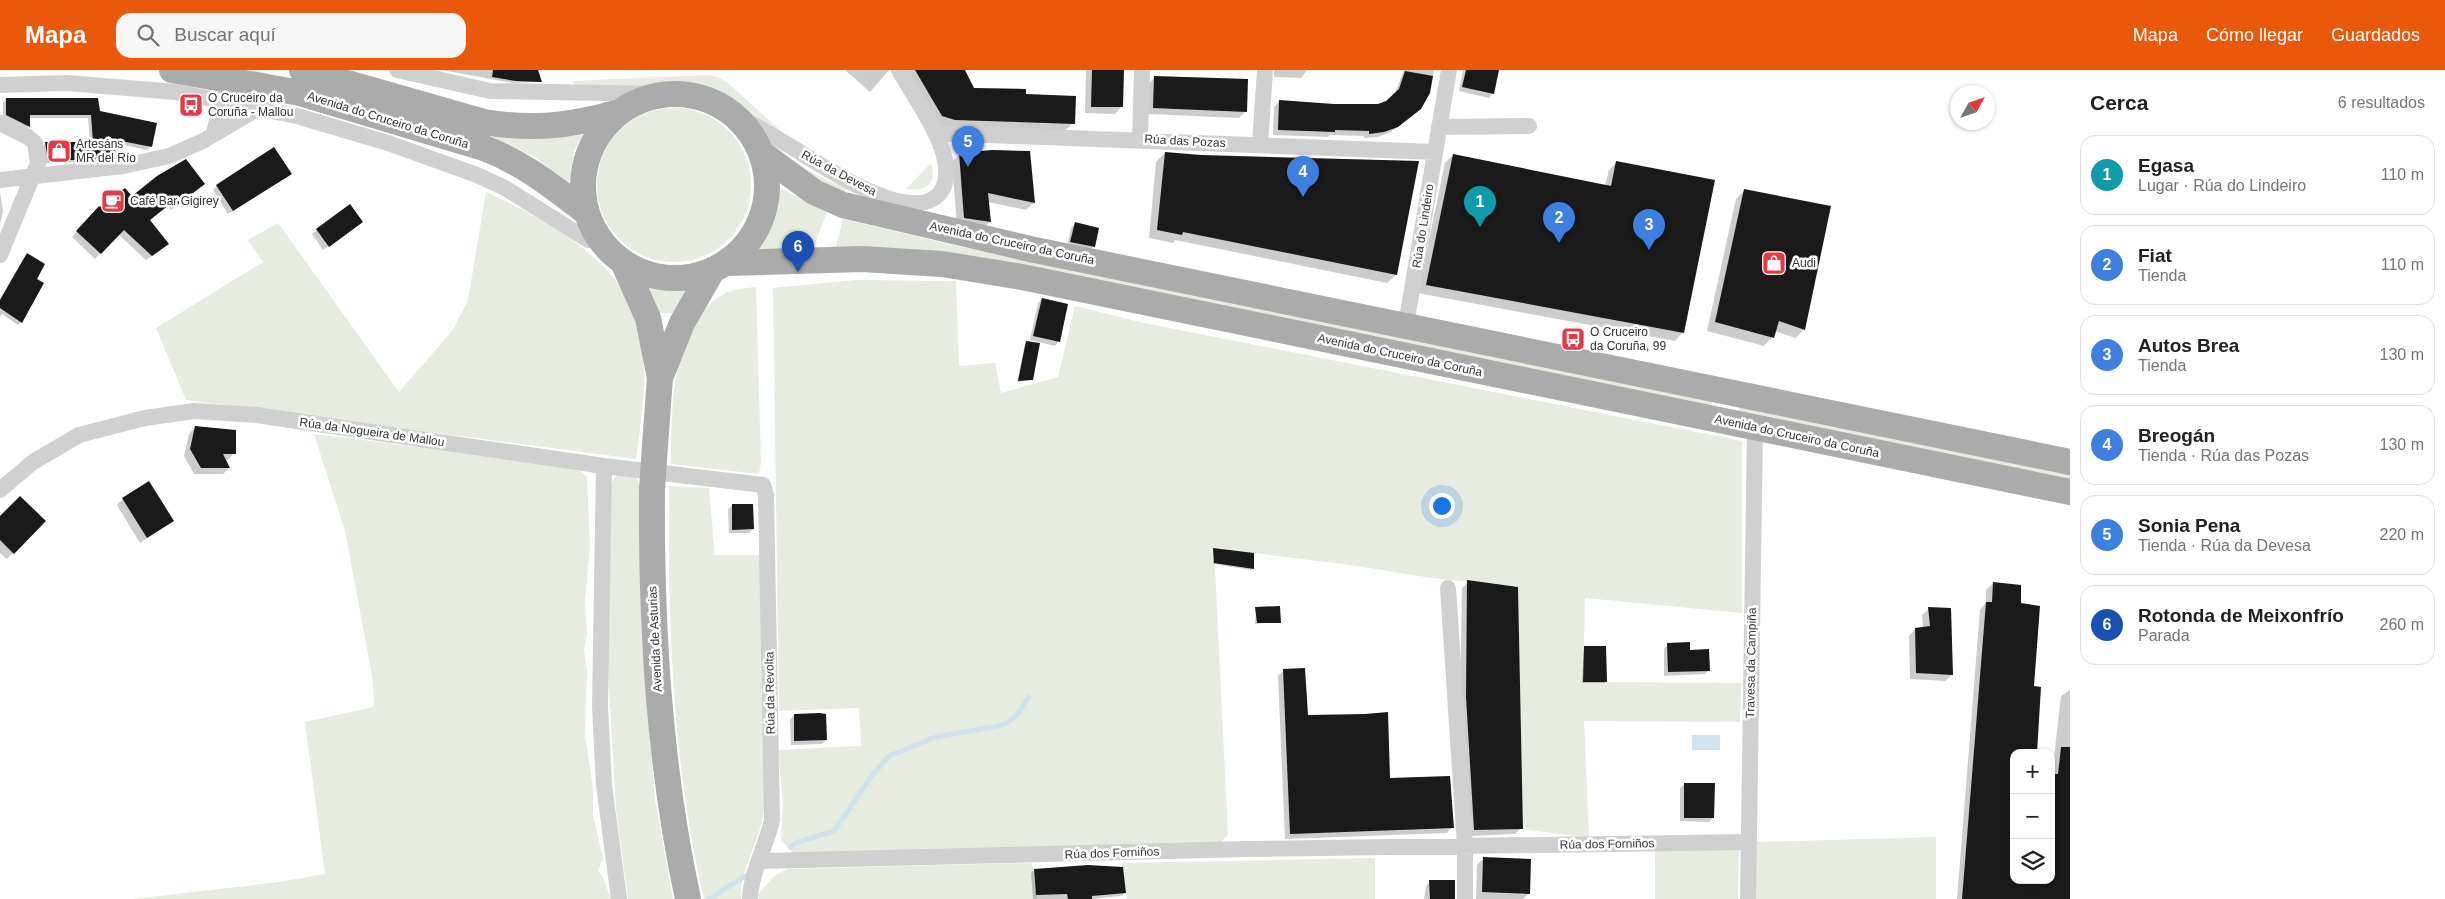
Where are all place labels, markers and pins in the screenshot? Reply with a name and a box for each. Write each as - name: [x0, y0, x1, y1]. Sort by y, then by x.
- place label: O Cruceiro da Coruña - Mallou: [208, 91, 293, 119]
- bus stop icon: O Cruceiro da Coruña - Mallou: [178, 92, 204, 118]
- pin: 5: [952, 126, 984, 167]
- place label: Artesáns MR del Río: [76, 137, 136, 165]
- shop icon: Artesáns MR del Río: [46, 138, 72, 164]
- pin: 4: [1287, 156, 1319, 197]
- pin: 1: [1464, 186, 1496, 227]
- cafe icon: Café Bar Gigirey: [100, 188, 126, 214]
- place label: Café Bar Gigirey: [130, 194, 219, 208]
- pin: 2: [1543, 202, 1575, 243]
- pin: 3: [1633, 209, 1665, 250]
- pin: 6: [782, 231, 814, 272]
- shop icon: Audi: [1761, 250, 1787, 276]
- place label: Audi: [1792, 256, 1816, 270]
- place label: O Cruceiro da Coruña, 99: [1590, 325, 1666, 353]
- bus stop icon: O Cruceiro da Coruña, 99: [1560, 326, 1586, 352]

